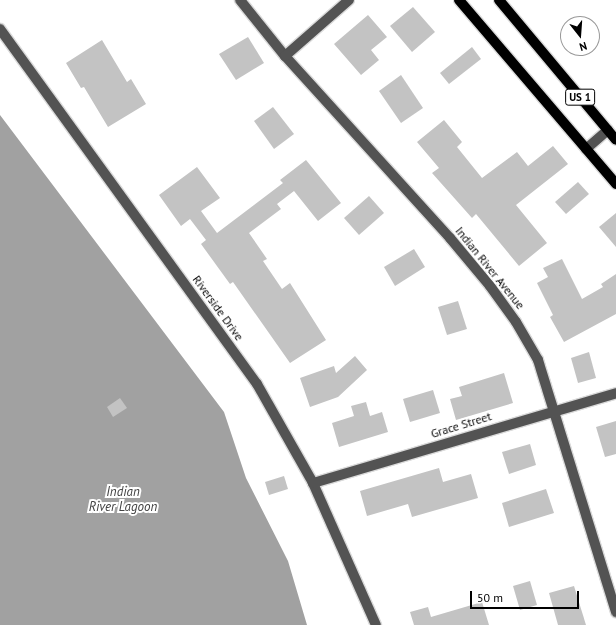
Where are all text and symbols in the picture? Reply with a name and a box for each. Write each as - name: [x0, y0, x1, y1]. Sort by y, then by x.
- north arrow: [560, 16, 600, 56]
- text: N: [578, 39, 589, 54]
- road number: US 1: [565, 88, 595, 106]
- street label: Indian River Avenue: [452, 224, 528, 312]
- street label: Riverside Drive: [190, 273, 246, 343]
- street label: Grace Street: [429, 409, 493, 441]
- water label: Indian River Lagoon: [89, 485, 157, 516]
- scale bar: [472, 583, 581, 609]
- text: 50 m: [477, 590, 503, 605]

